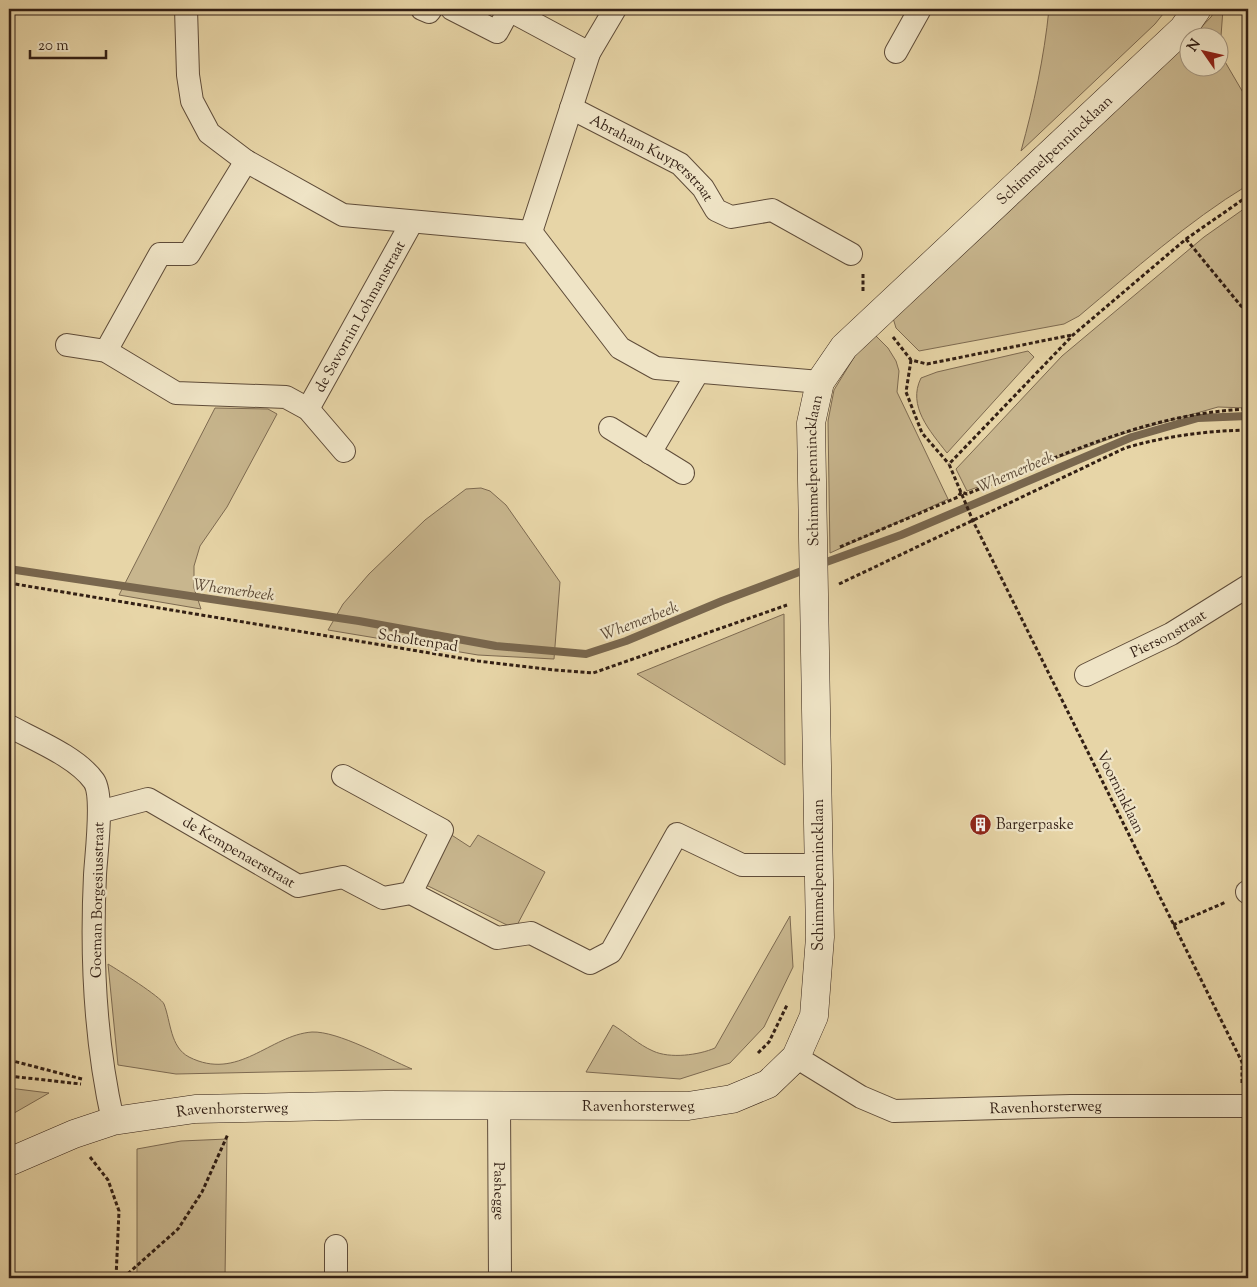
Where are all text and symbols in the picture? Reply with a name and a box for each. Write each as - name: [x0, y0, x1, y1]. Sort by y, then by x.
- scale bar: [30, 28, 106, 60]
- north arrow: [1180, 28, 1230, 78]
- text: 20 m: [38, 36, 69, 57]
- text: N: [1183, 36, 1206, 56]
- street label: Schimmelpennincklaan: [993, 91, 1118, 211]
- street label: Abraham Kuyperstraat: [585, 110, 718, 206]
- street label: de Savornin Lohmanstraat: [310, 238, 411, 397]
- street label: Schimmelpennincklaan: [802, 393, 829, 547]
- water label: Whemerbeek: [974, 447, 1058, 500]
- water label: Whemerbeek: [192, 574, 276, 609]
- water label: Whemerbeek: [598, 597, 682, 648]
- street label: Piersonstraat: [1127, 606, 1211, 664]
- street label: Scholtenpad: [376, 625, 460, 658]
- street label: Voorninklaan: [1091, 748, 1149, 838]
- street label: Schimmelpennincklaan: [809, 799, 830, 951]
- street label: de Kempenaerstraat: [178, 812, 299, 894]
- building icon: Bargerpaske: [968, 812, 992, 836]
- place label: Bargerpaske: [996, 815, 1074, 836]
- street label: Goeman Borgesiusstraat: [87, 822, 110, 978]
- street label: Ravenhorsterweg: [582, 1096, 696, 1118]
- street label: Ravenhorsterweg: [989, 1097, 1102, 1120]
- street label: Ravenhorsterweg: [175, 1098, 289, 1124]
- street label: Pashegge: [487, 1162, 509, 1220]

